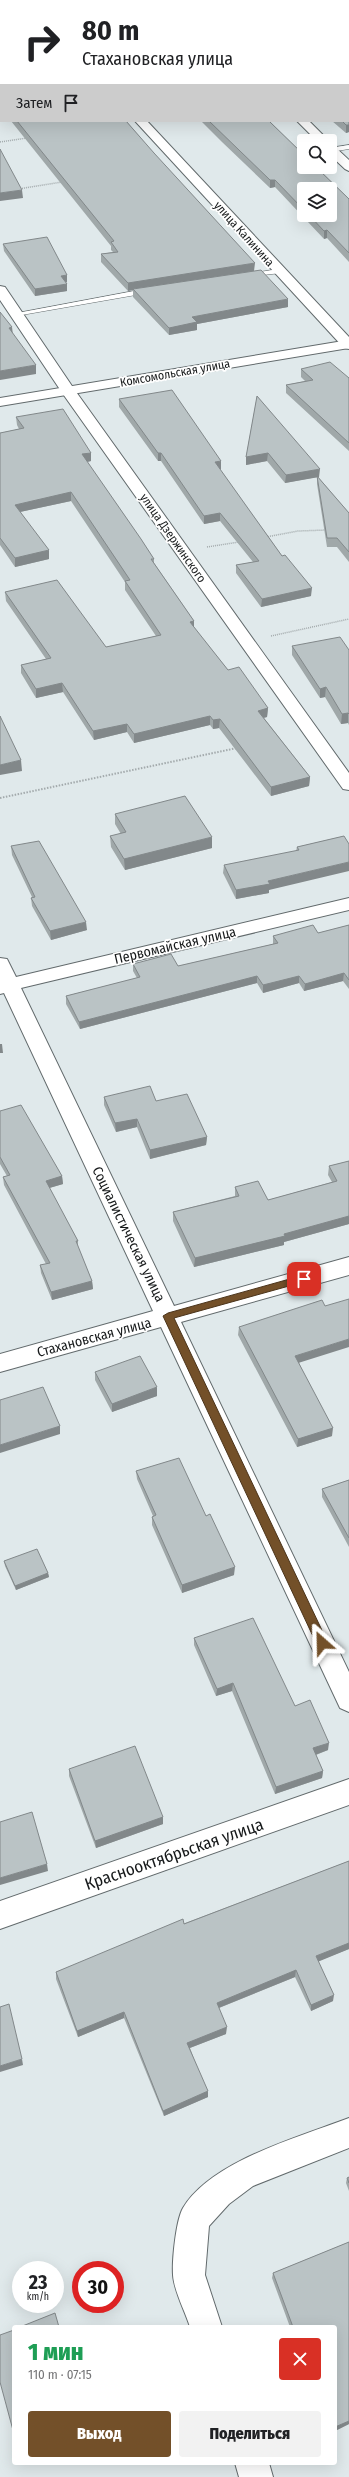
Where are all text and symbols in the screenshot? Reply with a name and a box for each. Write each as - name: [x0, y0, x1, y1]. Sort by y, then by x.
- text: 80 m: [82, 14, 139, 47]
- icon: right: [16, 16, 68, 68]
- text: Стахановская улица: [82, 48, 233, 70]
- icon: arrive: [60, 92, 82, 114]
- text: Затем: [16, 94, 52, 112]
- map controls: [297, 134, 337, 222]
- button: search: [297, 134, 337, 174]
- button: layers: [297, 182, 337, 222]
- street label: улица Калинина: [211, 199, 277, 270]
- street label: Комсомольская улица: [119, 356, 231, 390]
- street label: улица Дзержинского: [137, 491, 209, 585]
- street label: Первомайская улица: [113, 923, 238, 968]
- street label: Социалистическая улица: [88, 1164, 169, 1305]
- pin: [287, 1262, 321, 1296]
- icon: arrive: [293, 1268, 315, 1290]
- street label: Стахановская улица: [35, 1314, 153, 1361]
- position arrow: [301, 1622, 343, 1664]
- street label: Краснооктябрьская улица: [82, 1814, 266, 1895]
- speed limit sign: 30: [72, 2261, 124, 2313]
- text: 23: [29, 2270, 47, 2294]
- text: km/h: [27, 2291, 49, 2303]
- text: 1 мин: [28, 2338, 83, 2366]
- button: close: [279, 2338, 321, 2380]
- text: 110 m · 07:15: [28, 2367, 92, 2382]
- button: Выход: [28, 2411, 171, 2457]
- button: Поделиться: [179, 2411, 321, 2457]

